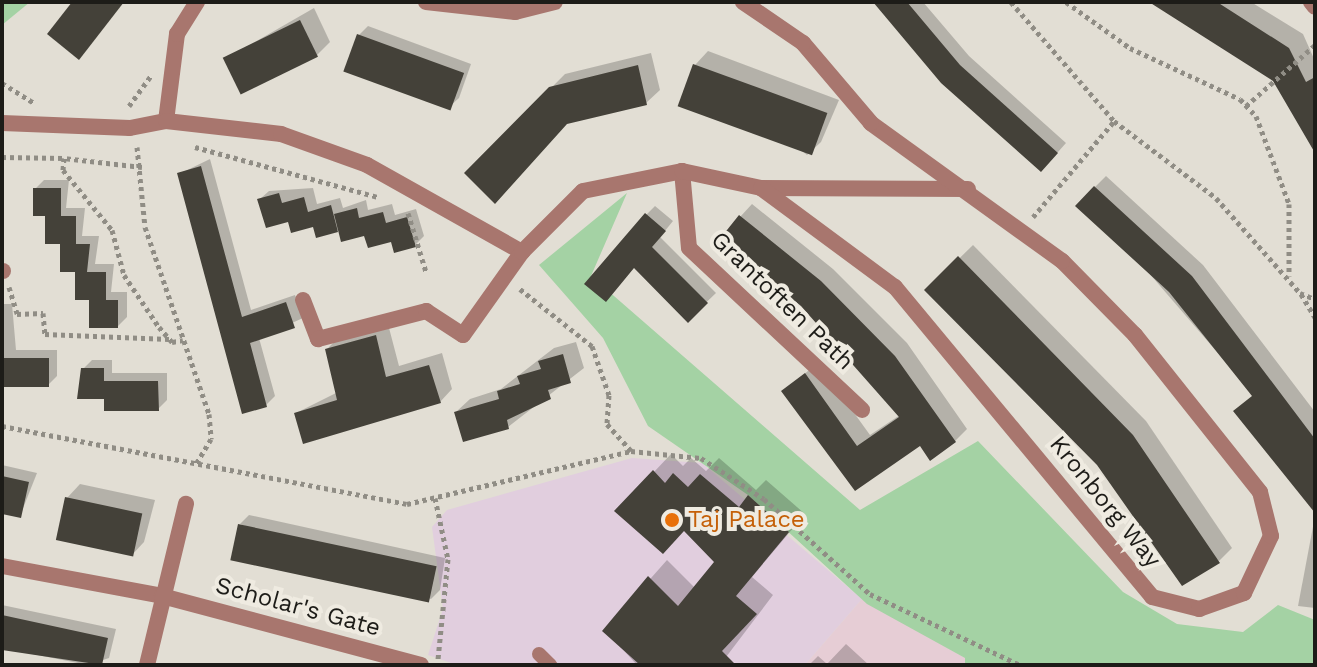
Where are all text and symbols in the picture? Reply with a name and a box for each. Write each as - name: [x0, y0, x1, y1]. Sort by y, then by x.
- street label: Grantoften Path: [705, 226, 859, 376]
- street label: Kronborg Way: [1043, 430, 1167, 574]
- place label: Taj Palace: [688, 506, 805, 534]
- marker: Taj Palace: [663, 511, 681, 529]
- street label: Scholar's Gate: [212, 571, 384, 643]

